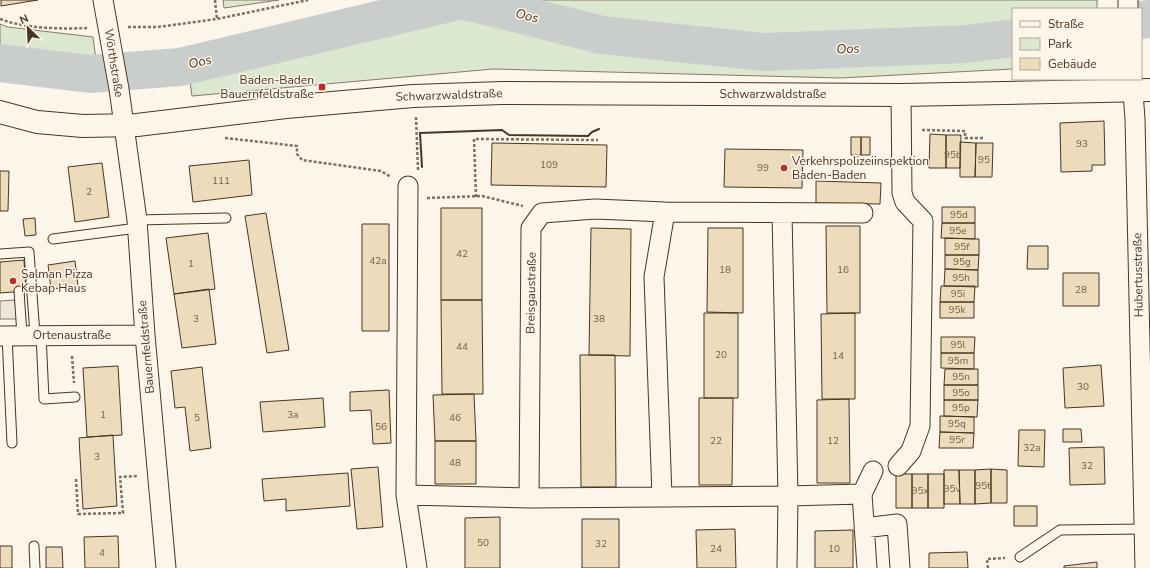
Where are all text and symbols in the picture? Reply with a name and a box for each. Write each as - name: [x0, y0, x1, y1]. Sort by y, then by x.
- water label: Oos: [513, 4, 541, 28]
- north arrow: [8, 8, 48, 48]
- legend: [1012, 8, 1142, 80]
- text: N: [17, 11, 31, 28]
- text: Straße: [1048, 16, 1084, 32]
- street label: Wörthstraße: [101, 28, 127, 98]
- text: Park: [1048, 36, 1073, 52]
- water label: Oos: [836, 40, 860, 58]
- water label: Oos: [187, 51, 213, 73]
- text: Gebäude: [1048, 56, 1097, 72]
- place label: Baden-Baden Bauernfeldstraße: [220, 72, 314, 102]
- marker: Baden-Baden Bauernfeldstraße: [317, 82, 327, 92]
- street label: Schwarzwaldstraße: [395, 85, 503, 105]
- street label: Schwarzwaldstraße: [720, 86, 826, 102]
- house number: 93: [1076, 137, 1088, 151]
- house number: 95b: [944, 148, 962, 162]
- place label: Verkehrspolizeiinspektion Baden-Baden: [791, 153, 929, 183]
- house number: 95: [978, 153, 990, 167]
- house number: 109: [540, 158, 558, 172]
- house number: 99: [757, 161, 769, 175]
- marker: Verkehrspolizeiinspektion Baden-Baden: [779, 163, 789, 173]
- house number: 111: [212, 174, 230, 188]
- house number: 2: [86, 185, 92, 199]
- house number: 95d: [950, 208, 968, 222]
- house number: 95e: [949, 224, 967, 238]
- street label: Hubertusstraße: [1129, 232, 1147, 318]
- house number: 95f: [954, 240, 970, 254]
- house number: 42: [456, 247, 468, 261]
- street label: Breisgaustraße: [522, 252, 540, 334]
- house number: 42a: [369, 254, 387, 268]
- house number: 95g: [953, 255, 971, 269]
- house number: 1: [188, 257, 194, 271]
- house number: 18: [719, 263, 731, 277]
- house number: 16: [837, 263, 849, 277]
- place label: Salman Pizza Kebap Haus: [21, 266, 93, 296]
- house number: 95h: [952, 271, 970, 285]
- marker: Salman Pizza Kebap Haus: [8, 276, 18, 286]
- house number: 28: [1075, 283, 1087, 297]
- house number: 95i: [951, 287, 965, 301]
- street label: Bauernfeldstraße: [134, 300, 158, 394]
- house number: 95k: [949, 303, 967, 317]
- house number: 3: [193, 312, 199, 326]
- house number: 38: [593, 312, 605, 326]
- street label: Ortenaustraße: [33, 327, 111, 343]
- house number: 95l: [951, 338, 966, 352]
- house number: 44: [456, 340, 468, 354]
- house number: 20: [715, 348, 727, 362]
- house number: 14: [832, 349, 844, 363]
- house number: 95m: [948, 354, 968, 368]
- house number: 95n: [952, 370, 970, 384]
- house number: 30: [1077, 380, 1089, 394]
- house number: 95o: [952, 386, 970, 400]
- house number: 95p: [952, 401, 970, 415]
- house number: 1: [100, 408, 106, 422]
- house number: 3a: [287, 408, 299, 422]
- house number: 5: [194, 411, 200, 425]
- house number: 46: [449, 411, 461, 425]
- house number: 95q: [948, 417, 966, 431]
- house number: 56: [375, 420, 387, 434]
- house number: 95r: [949, 433, 965, 447]
- house number: 22: [710, 434, 722, 448]
- house number: 12: [827, 434, 839, 448]
- house number: 32a: [1023, 441, 1041, 455]
- house number: 3: [94, 450, 100, 464]
- house number: 48: [449, 456, 461, 470]
- house number: 32: [1081, 459, 1093, 473]
- house number: 95t: [975, 479, 991, 493]
- house number: 95v: [943, 482, 961, 496]
- house number: 95x: [911, 484, 929, 498]
- house number: 50: [477, 536, 489, 550]
- house number: 32: [595, 537, 607, 551]
- house number: 24: [710, 542, 722, 556]
- house number: 10: [828, 542, 840, 556]
- house number: 4: [99, 546, 105, 560]

